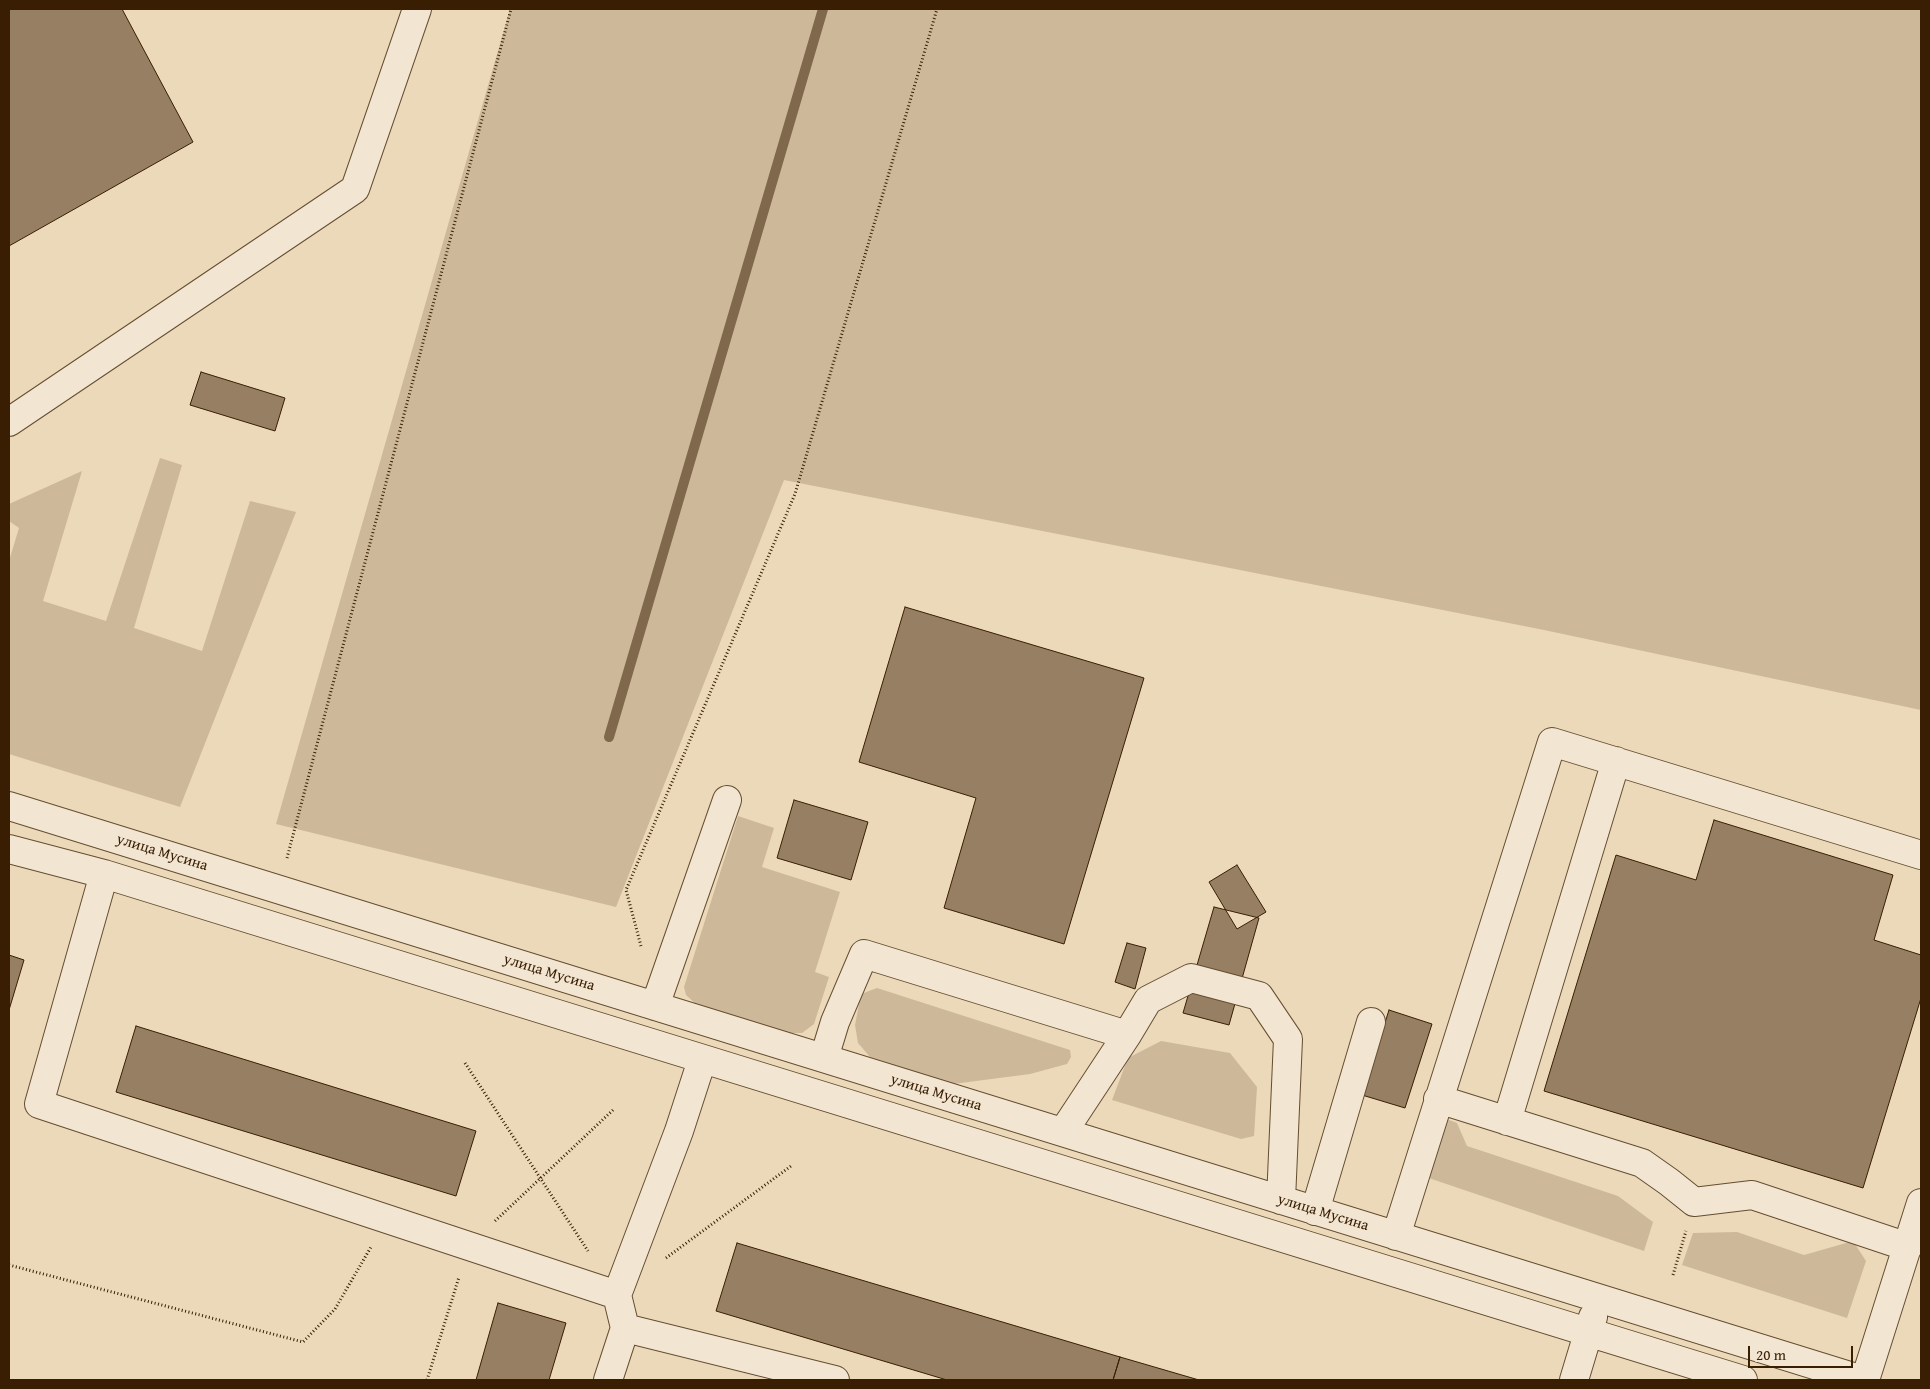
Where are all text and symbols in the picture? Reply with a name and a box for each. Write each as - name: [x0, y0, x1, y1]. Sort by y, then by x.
- street label: улица Мусина: [114, 831, 210, 875]
- street label: улица Мусина: [501, 951, 597, 995]
- street label: улица Мусина: [888, 1071, 984, 1115]
- street label: улица Мусина: [1275, 1191, 1371, 1235]
- scale bar: [1750, 1336, 1855, 1368]
- text: 20 m: [1756, 1344, 1786, 1365]

